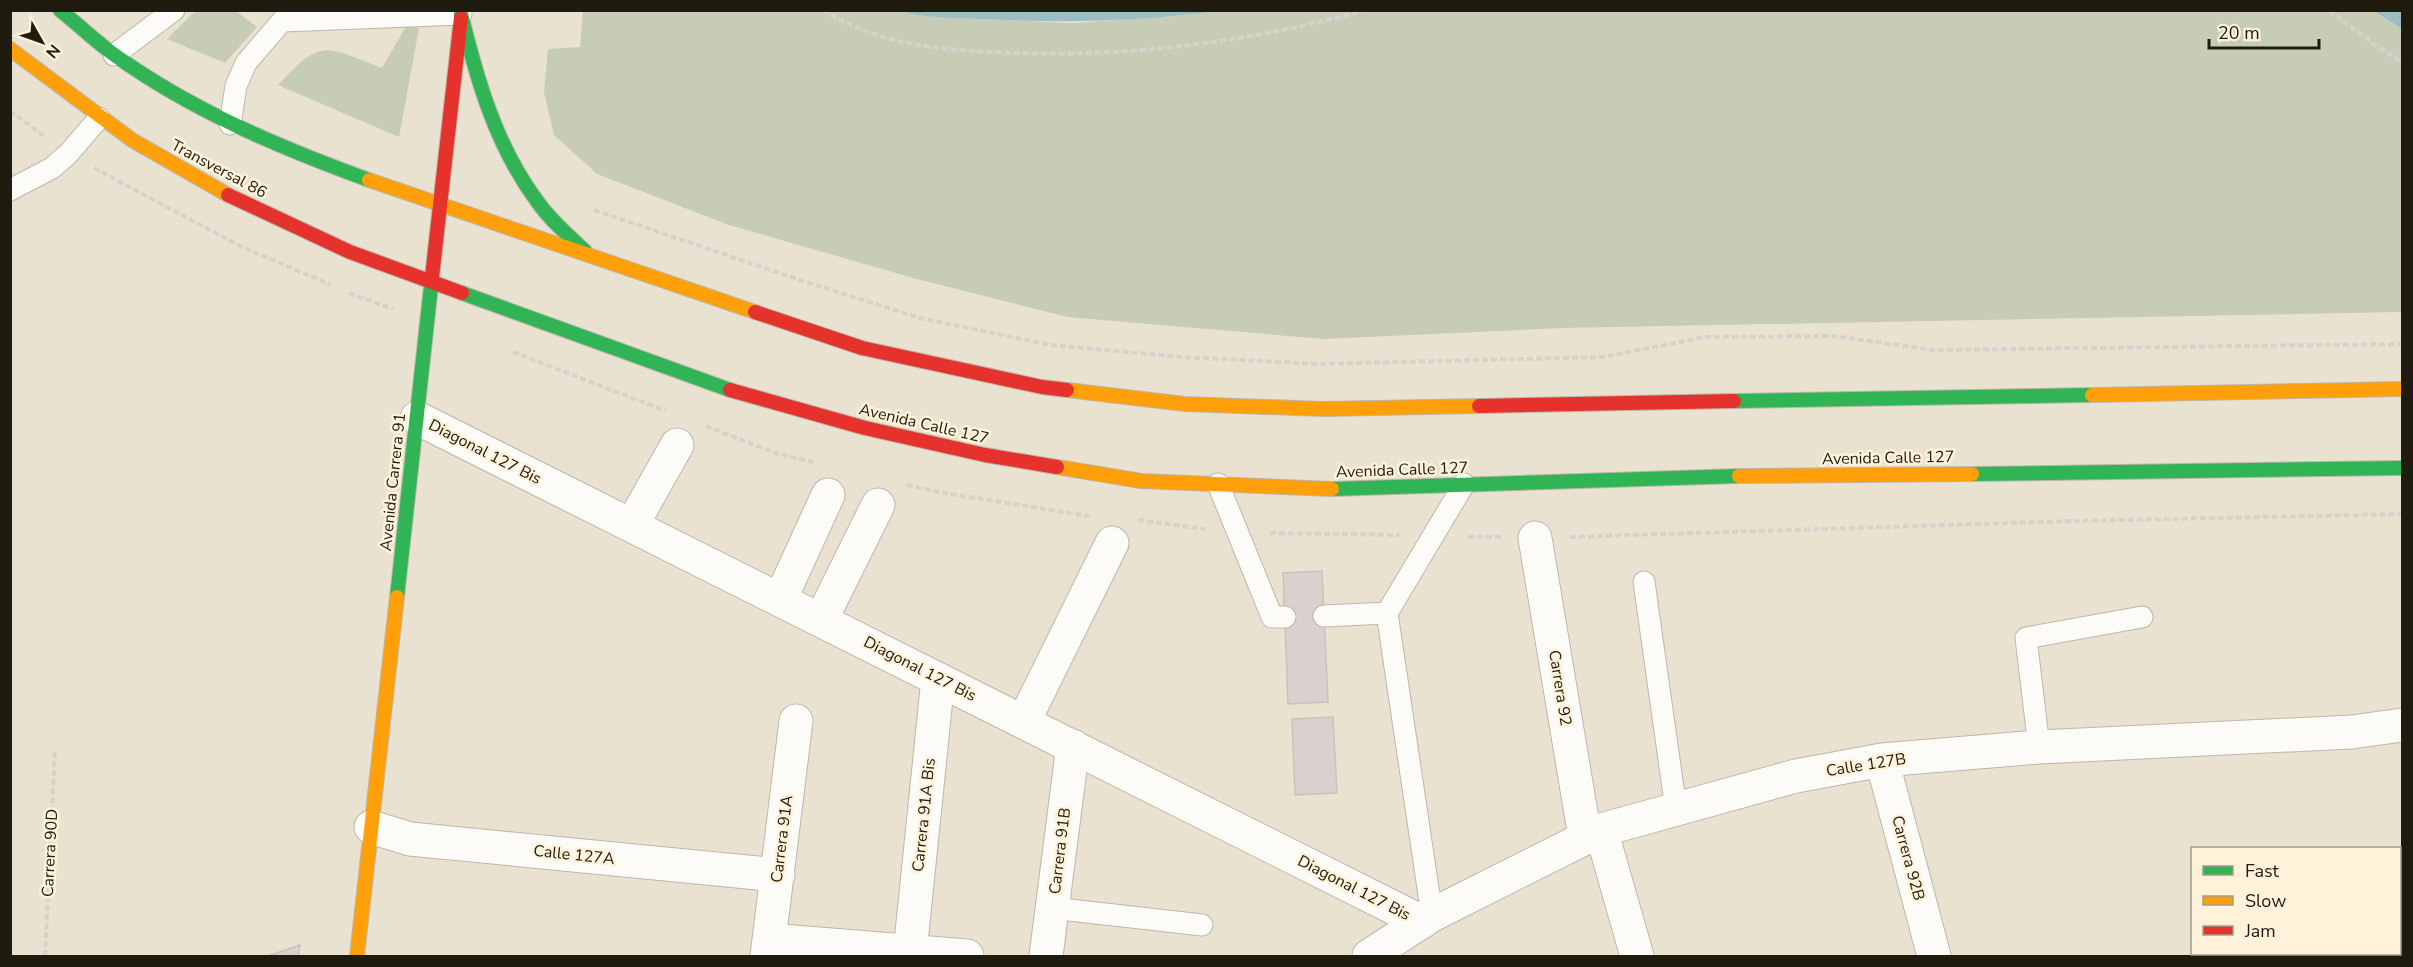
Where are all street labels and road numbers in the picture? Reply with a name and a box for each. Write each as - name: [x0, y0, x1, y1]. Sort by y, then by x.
- street label: Transversal 86: [167, 134, 271, 204]
- street label: Avenida Calle 127: [857, 398, 991, 450]
- street label: Avenida Carrera 91: [375, 412, 411, 552]
- street label: Diagonal 127 Bis: [425, 414, 545, 490]
- street label: Avenida Calle 127: [1822, 446, 1954, 470]
- street label: Avenida Calle 127: [1335, 457, 1469, 483]
- street label: Diagonal 127 Bis: [860, 631, 980, 707]
- street label: Carrera 92: [1543, 649, 1577, 727]
- street label: Calle 127B: [1824, 748, 1908, 782]
- street label: Carrera 91A Bis: [907, 757, 941, 873]
- street label: Carrera 91A: [766, 794, 798, 884]
- street label: Carrera 91B: [1044, 806, 1076, 896]
- street label: Carrera 90D: [37, 808, 63, 898]
- street label: Carrera 92B: [1886, 813, 1930, 903]
- street label: Calle 127A: [532, 840, 616, 870]
- street label: Diagonal 127 Bis: [1294, 850, 1414, 926]

